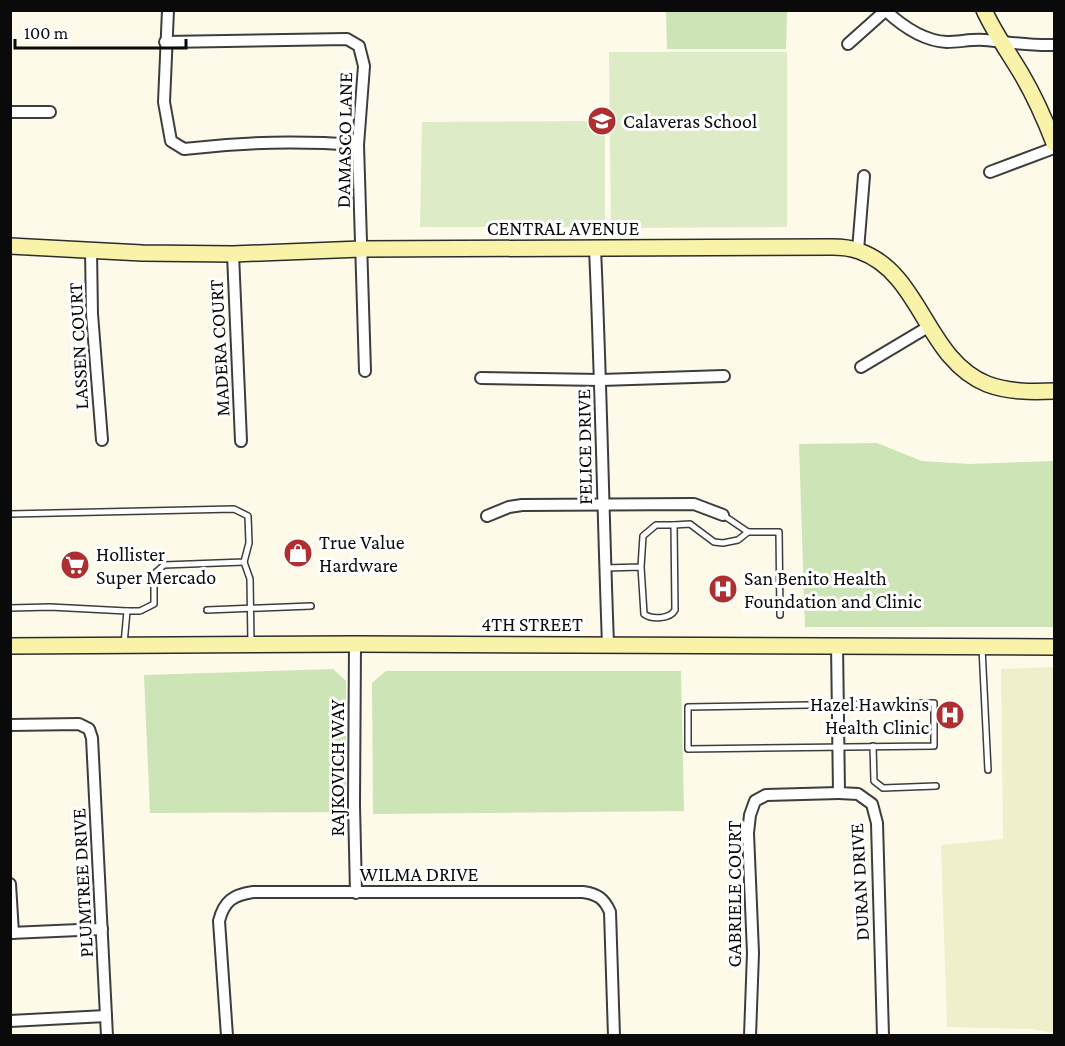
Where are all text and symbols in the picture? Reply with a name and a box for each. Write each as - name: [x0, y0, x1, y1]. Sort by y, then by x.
- scale bar: [15, 12, 186, 50]
- text: 100 m: [24, 23, 69, 43]
- street label: DAMASCO LANE: [332, 72, 356, 208]
- school or university icon: Calaveras School: [586, 105, 618, 137]
- place label: Calaveras School: [623, 110, 757, 132]
- street label: CENTRAL AVENUE: [487, 217, 639, 239]
- street label: MADERA COURT: [204, 279, 234, 417]
- street label: LASSEN COURT: [64, 282, 92, 410]
- street label: FELICE DRIVE: [572, 389, 596, 505]
- place label: True Value Hardware: [319, 531, 405, 576]
- shop icon: True Value Hardware: [282, 537, 314, 569]
- place label: Hollister Super Mercado: [96, 543, 216, 589]
- supermarket icon: Hollister Super Mercado: [59, 549, 91, 581]
- place label: San Benito Health Foundation and Clinic: [744, 567, 922, 612]
- hospital icon: San Benito Health Foundation and Clinic: [707, 573, 739, 605]
- street label: 4TH STREET: [481, 613, 583, 635]
- place label: Hazel Hawkins Health Clinic: [810, 693, 930, 738]
- street label: RAJKOVICH WAY: [326, 699, 349, 837]
- hospital icon: Hazel Hawkins Health Clinic: [934, 699, 966, 731]
- street label: PLUMTREE DRIVE: [67, 808, 97, 958]
- street label: GABRIELE COURT: [723, 820, 745, 968]
- street label: DURAN DRIVE: [845, 822, 873, 941]
- street label: WILMA DRIVE: [360, 863, 479, 885]

